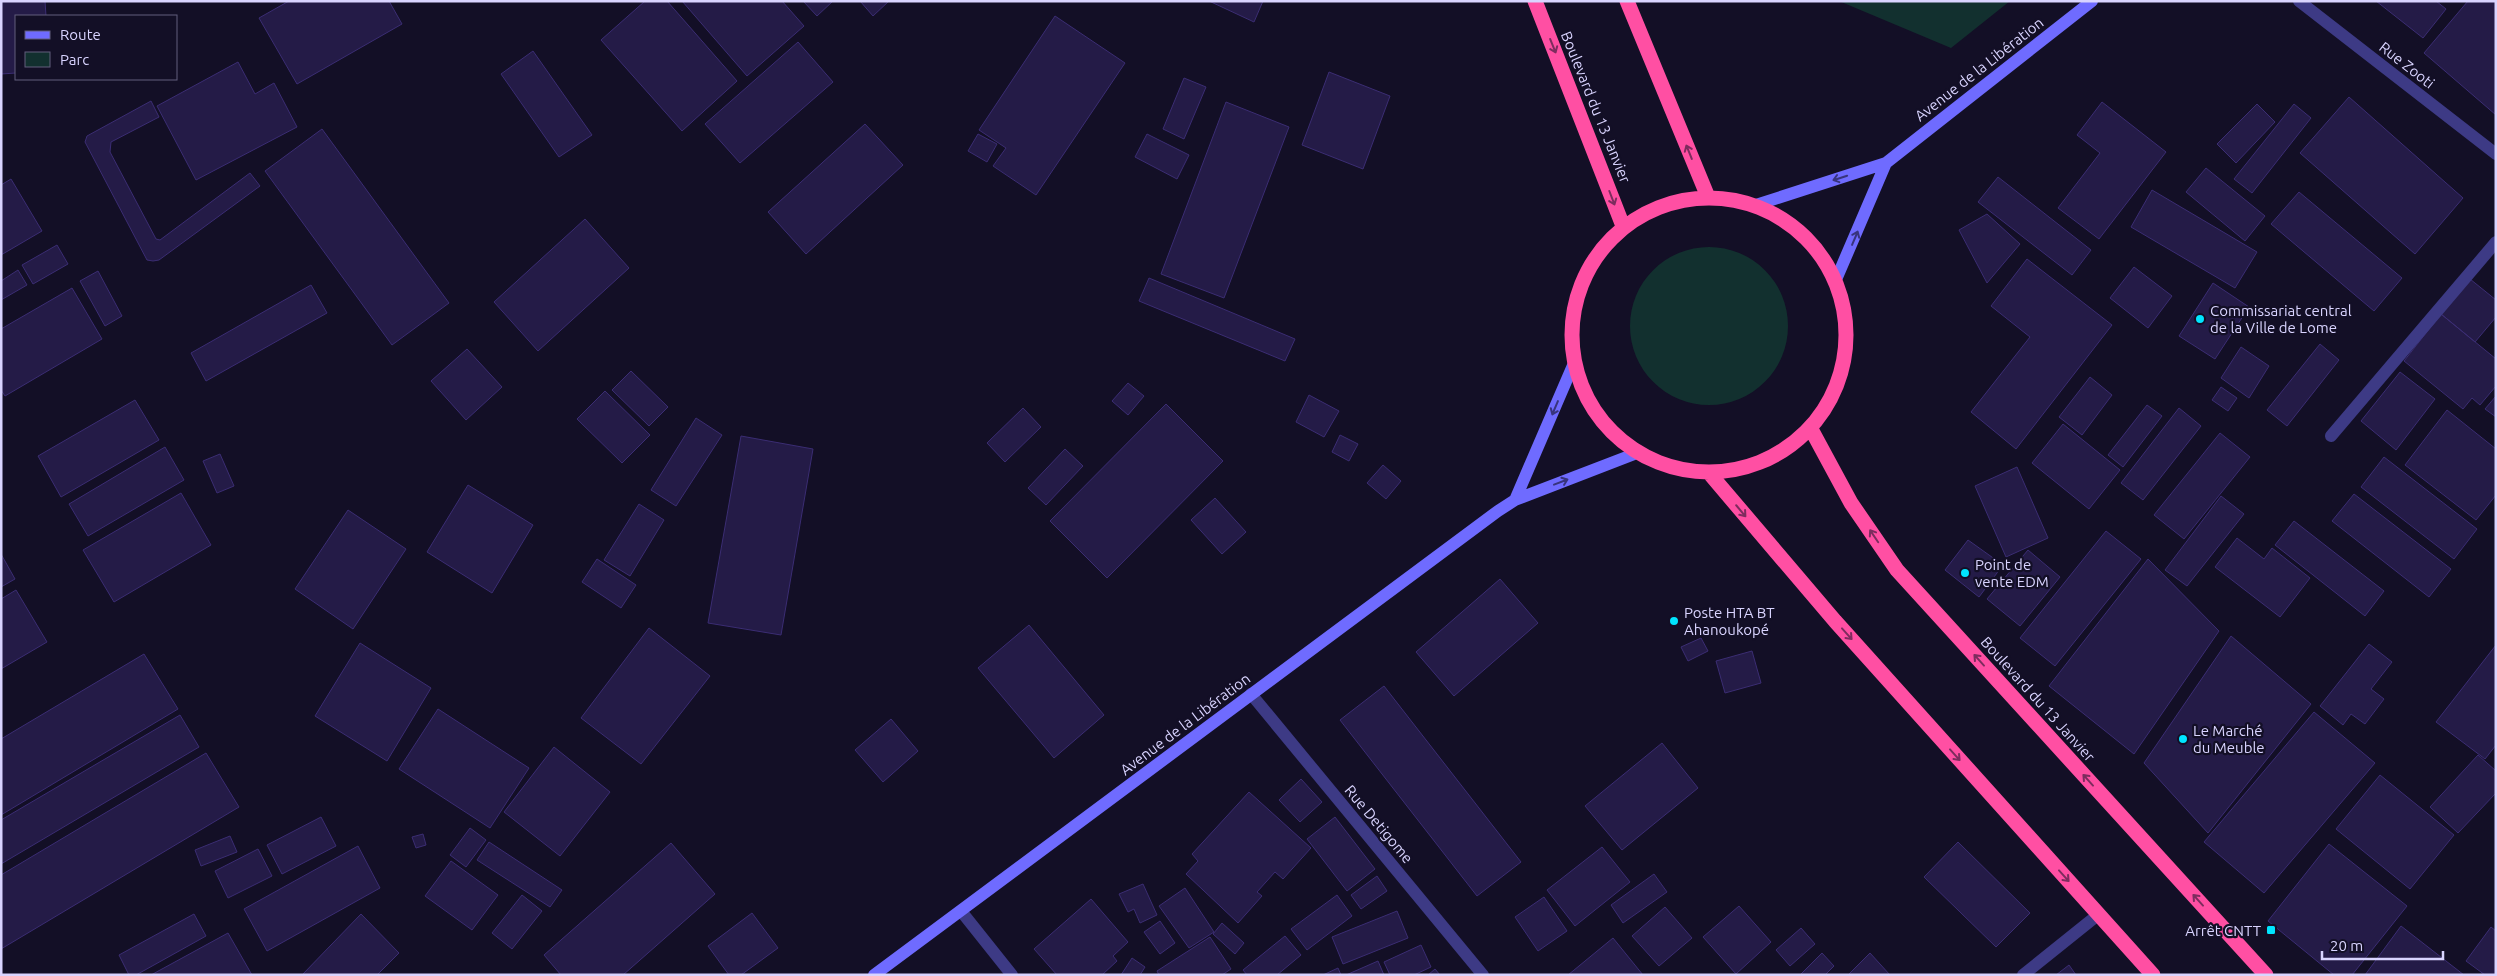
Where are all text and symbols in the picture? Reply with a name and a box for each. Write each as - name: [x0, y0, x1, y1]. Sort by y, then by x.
- street label: Avenue de la Libération: [1911, 14, 2047, 124]
- legend: [15, 15, 178, 80]
- text: Route: [60, 26, 101, 43]
- street label: Boulevard du 13 Janvier: [1558, 29, 1634, 185]
- one-way arrow: [1549, 38, 1558, 54]
- street label: Rue Zooti: [2376, 38, 2438, 92]
- text: Parc: [60, 51, 89, 68]
- one-way arrow: [1684, 145, 1694, 160]
- one-way arrow: [1832, 173, 1848, 183]
- one-way arrow: [1608, 190, 1617, 205]
- one-way arrow: [1851, 230, 1860, 245]
- place label: Commissariat central de la Ville de Lome: [2210, 302, 2352, 336]
- marker: Commissariat central de la Ville de Lome: [2194, 313, 2206, 325]
- one-way arrow: [1549, 400, 1559, 415]
- one-way arrow: [1553, 477, 1568, 487]
- one-way arrow: [1735, 504, 1746, 517]
- one-way arrow: [1869, 529, 1879, 543]
- place label: Point de vente EDM: [1975, 556, 2049, 590]
- marker: Point de vente EDM: [1959, 567, 1971, 579]
- place label: Poste HTA BT Ahanoukopé: [1684, 604, 1775, 638]
- marker: Poste HTA BT Ahanoukopé: [1668, 615, 1680, 627]
- one-way arrow: [1841, 628, 1853, 641]
- street label: Boulevard du 13 Janvier: [1978, 633, 2099, 765]
- one-way arrow: [1973, 653, 1985, 666]
- street label: Avenue de la Libération: [1117, 670, 1253, 778]
- place label: Le Marché du Meuble: [2193, 722, 2265, 756]
- marker: Le Marché du Meuble: [2177, 733, 2189, 745]
- one-way arrow: [1950, 749, 1961, 762]
- one-way arrow: [2082, 773, 2094, 786]
- street label: Rue Detigome: [1341, 782, 1417, 866]
- one-way arrow: [2058, 869, 2070, 882]
- one-way arrow: [2192, 893, 2204, 906]
- place label: Arrêt CNTT: [2185, 922, 2262, 939]
- marker: Arrêt CNTT: [2265, 924, 2277, 936]
- scale bar: [2322, 928, 2443, 960]
- text: 20 m: [2330, 937, 2363, 954]

